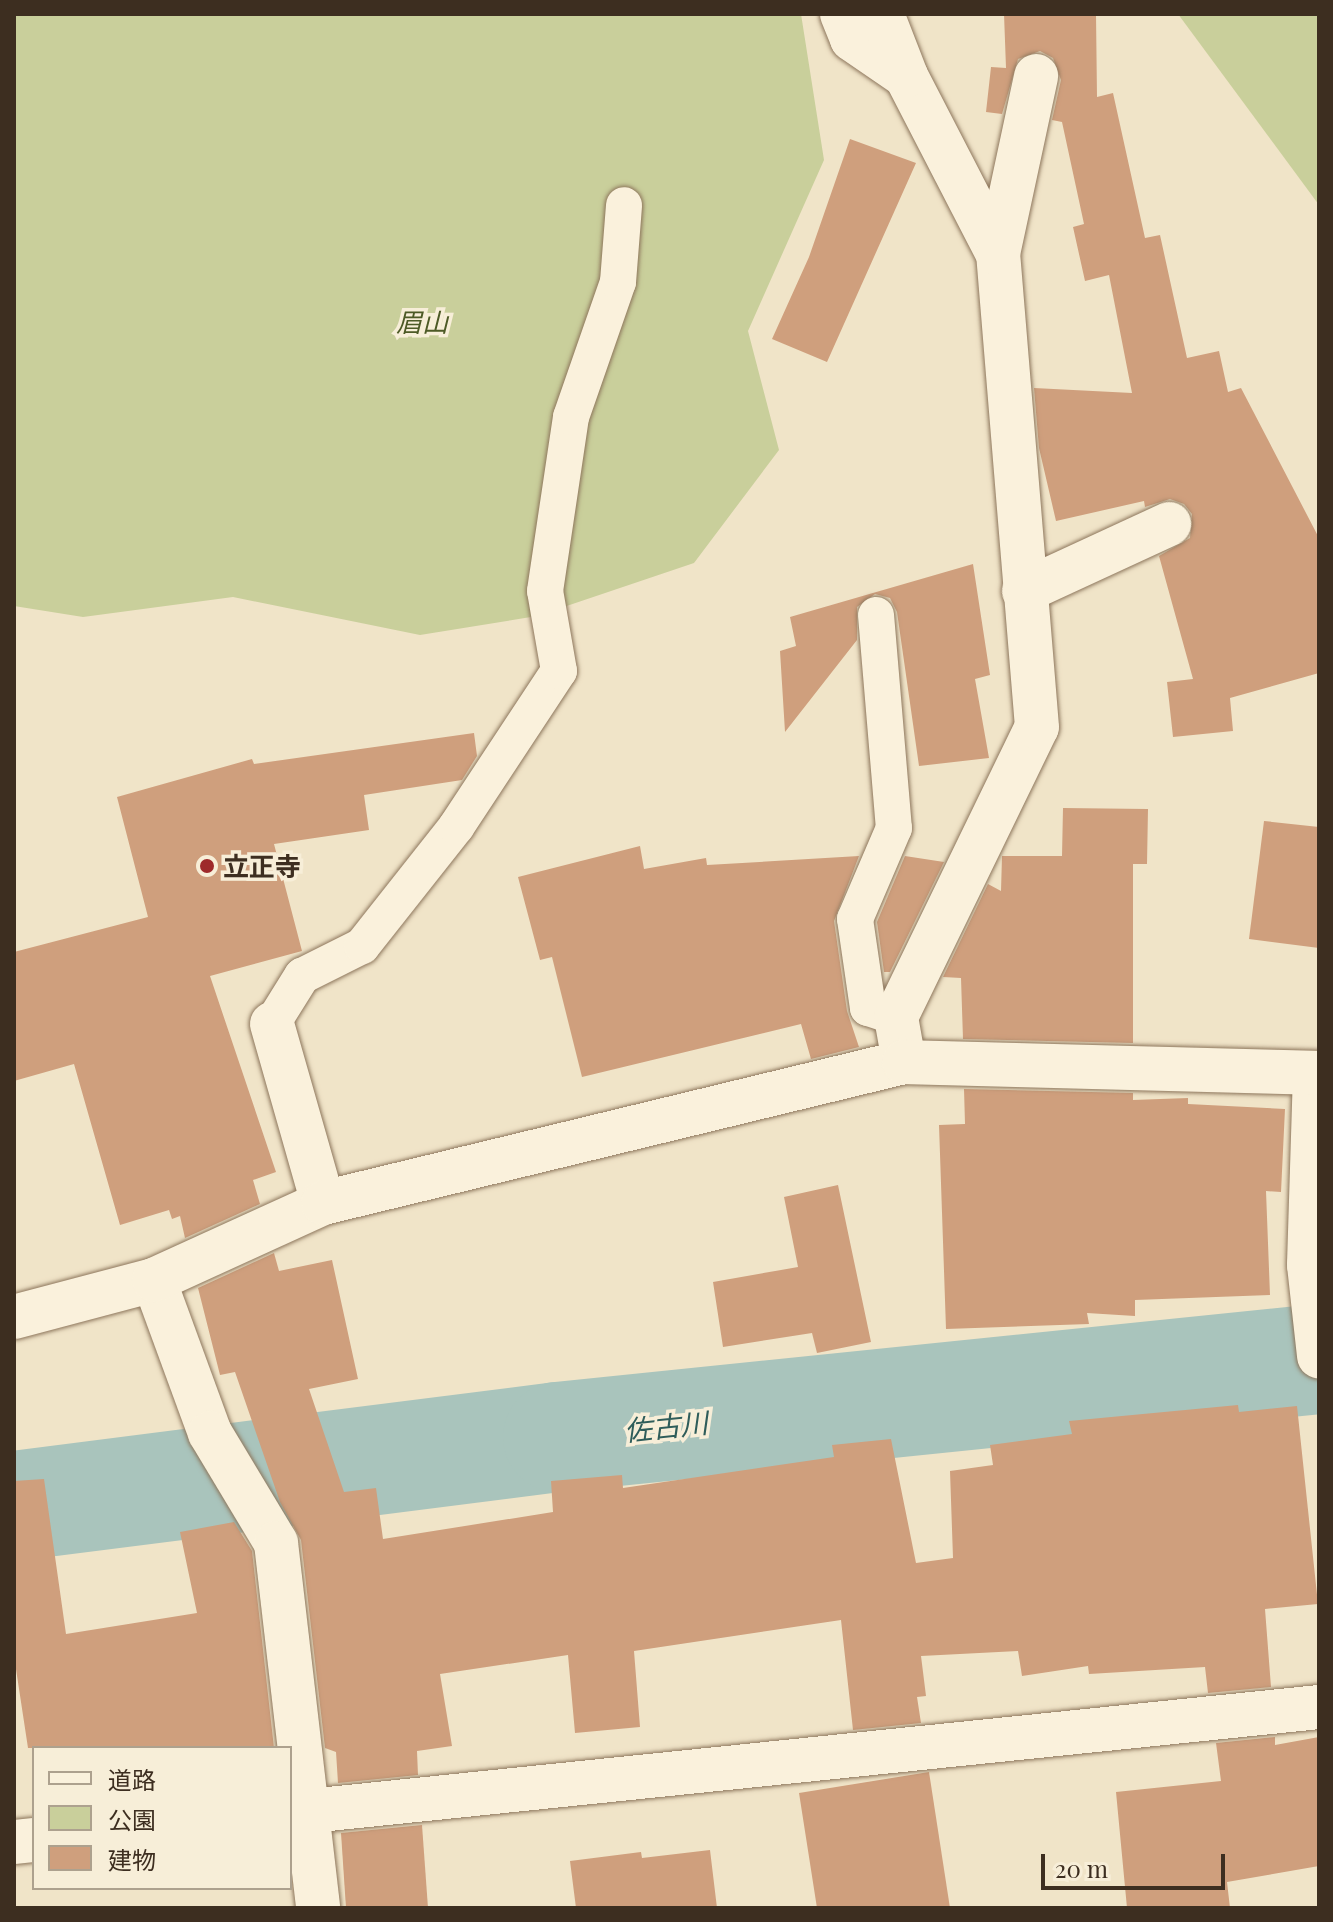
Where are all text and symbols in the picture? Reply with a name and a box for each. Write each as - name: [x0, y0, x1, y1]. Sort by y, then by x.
- park label: 眉山: [396, 306, 448, 338]
- place label: 立正寺: [223, 850, 301, 882]
- marker: 立正寺: [198, 857, 216, 875]
- water label: 佐古川: [622, 1405, 710, 1447]
- legend: [32, 1746, 292, 1890]
- text: 道路: [108, 1763, 156, 1795]
- text: 公園: [108, 1803, 156, 1835]
- scale bar: [1045, 1838, 1229, 1888]
- text: 建物: [108, 1843, 156, 1875]
- text: 20 m: [1055, 1852, 1108, 1884]

